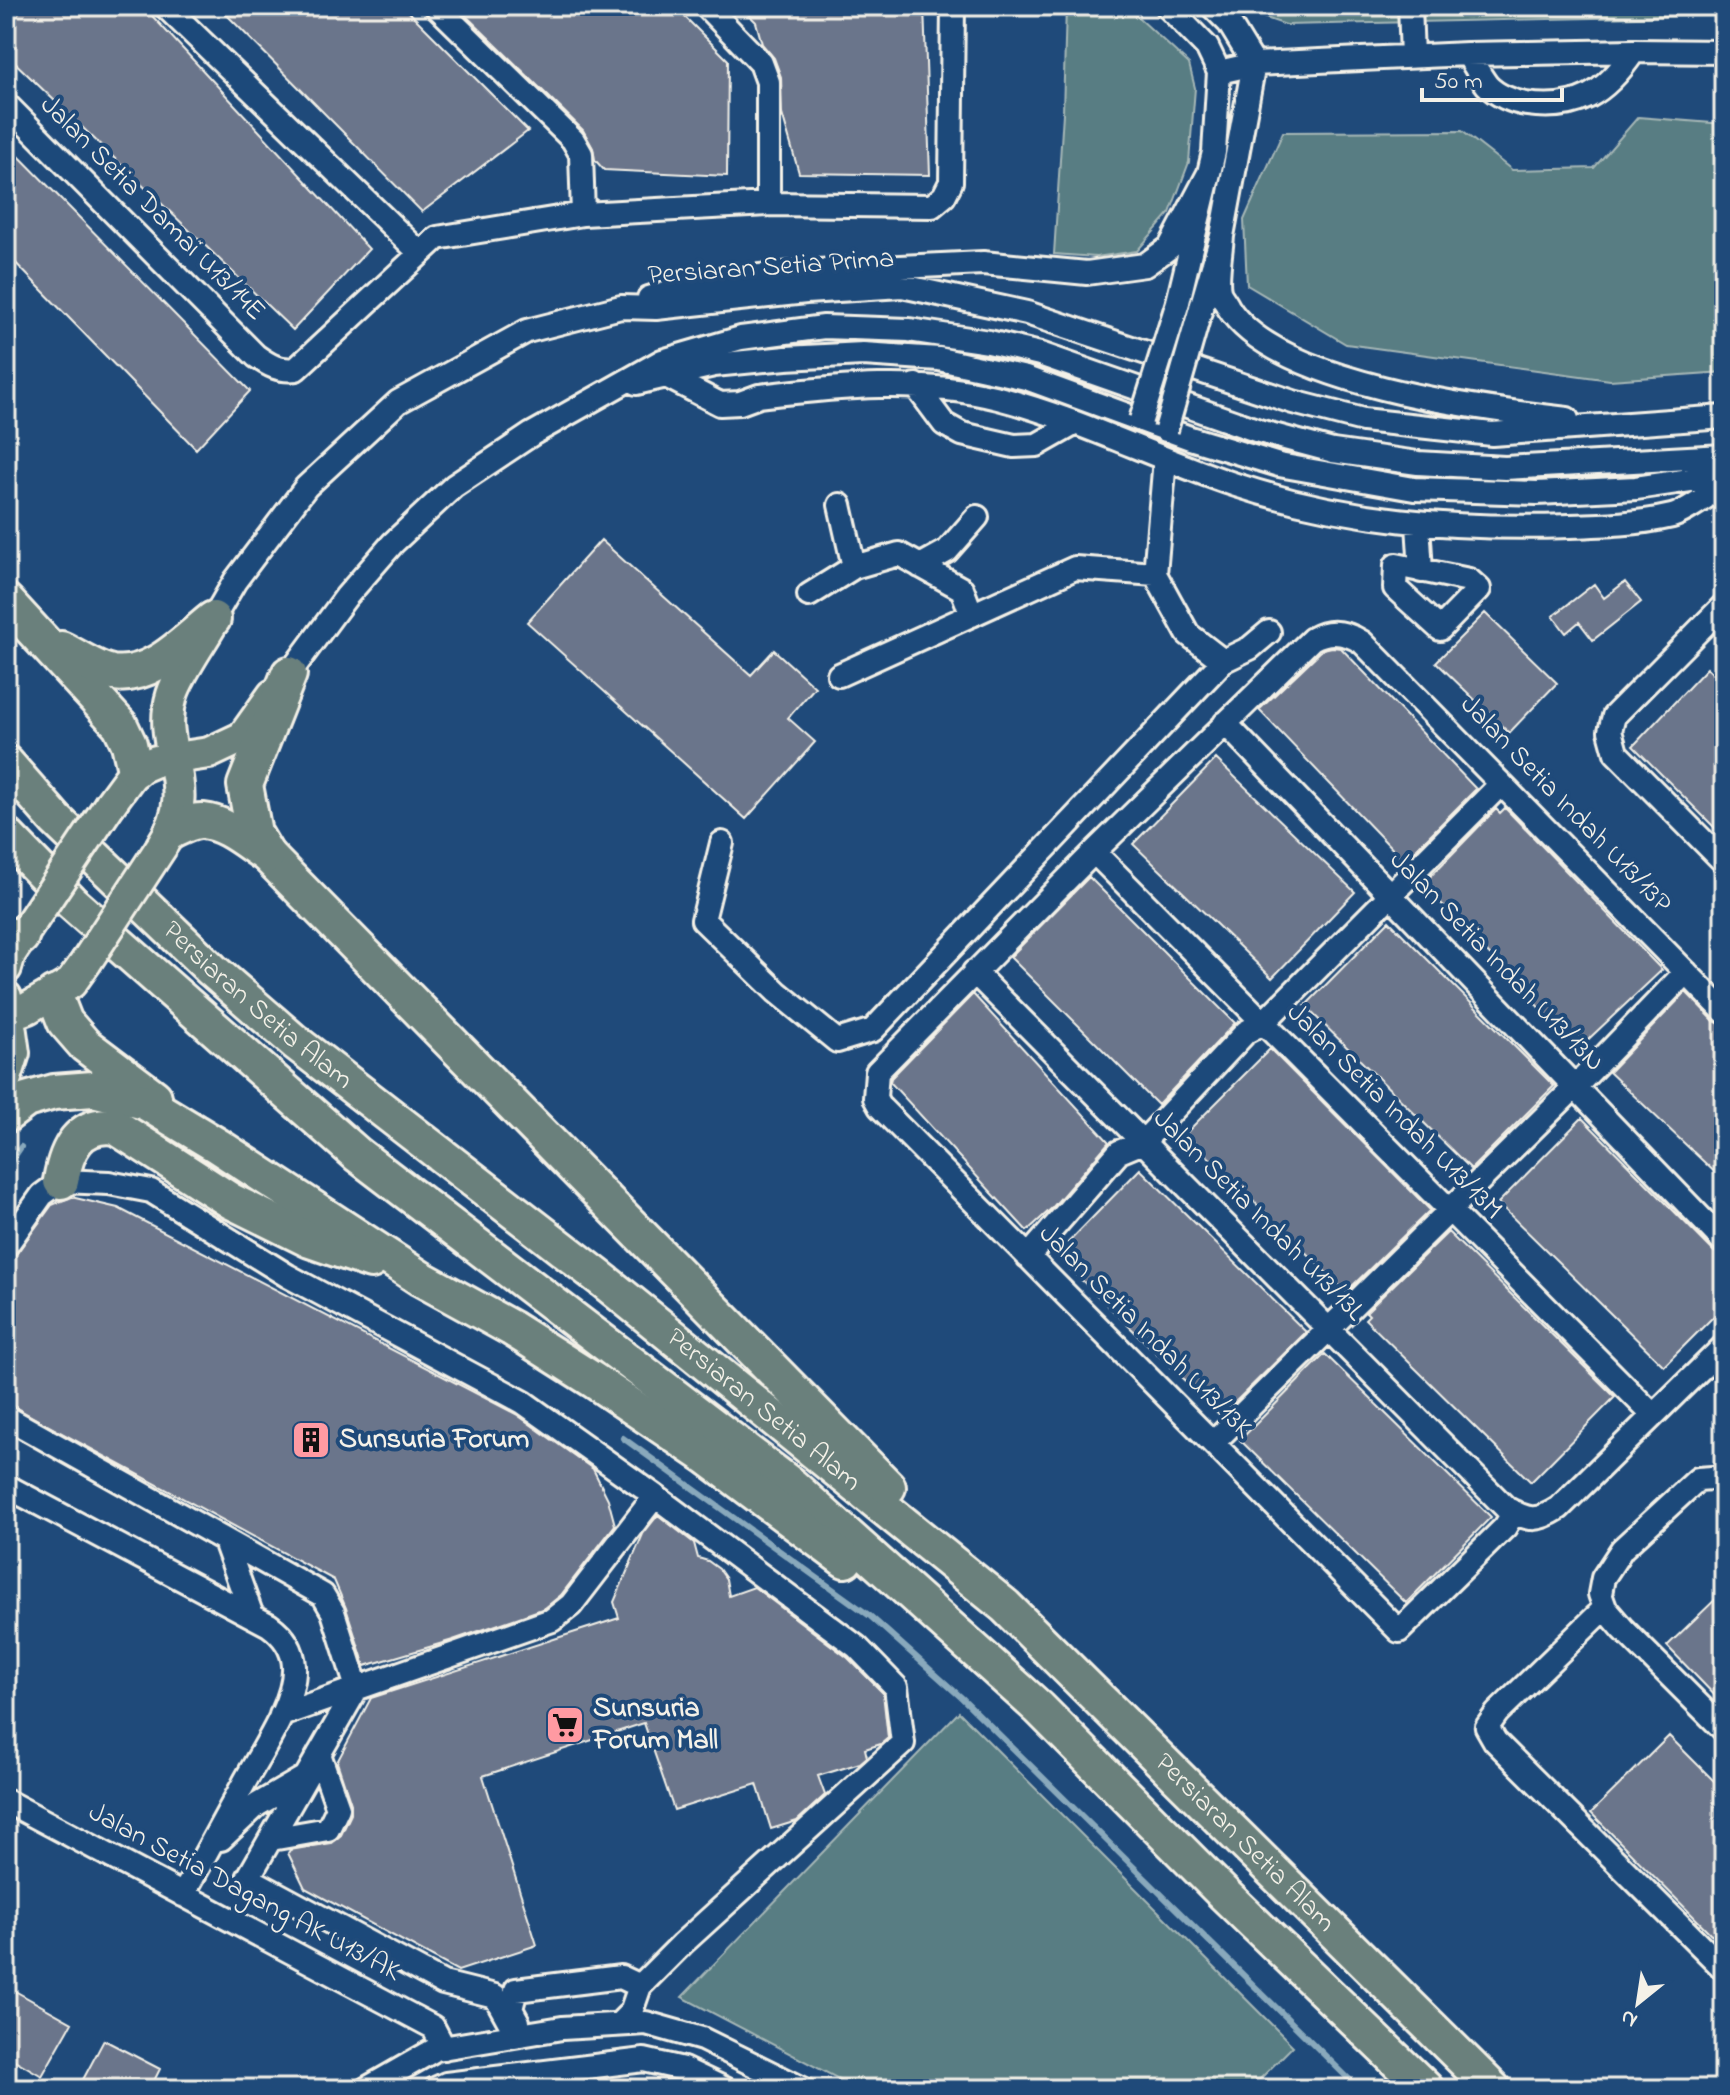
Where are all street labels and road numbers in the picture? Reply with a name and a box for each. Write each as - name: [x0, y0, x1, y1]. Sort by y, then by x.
- street label: Jalan Setia Damai U13/14E: [30, 87, 274, 331]
- street label: Persiaran Setia Prima: [646, 239, 896, 297]
- street label: Jalan Setia Indah U13/13P: [1450, 686, 1681, 924]
- street label: Jalan Setia Indah U13/13N: [1379, 842, 1613, 1082]
- street label: Persiaran Setia Alam: [153, 912, 362, 1100]
- street label: Jalan Setia Indah U13/13M: [1276, 994, 1512, 1230]
- street label: Jalan Setia Indah U13/13L: [1142, 1100, 1374, 1332]
- street label: Jalan Setia Indah U13/13K: [1028, 1215, 1262, 1449]
- street label: Persiaran Setia Alam: [657, 1318, 870, 1502]
- street label: Persiaran Setia Alam: [1145, 1744, 1345, 1942]
- street label: Jalan Setia Dagang AK U13/AK: [80, 1793, 408, 1993]

